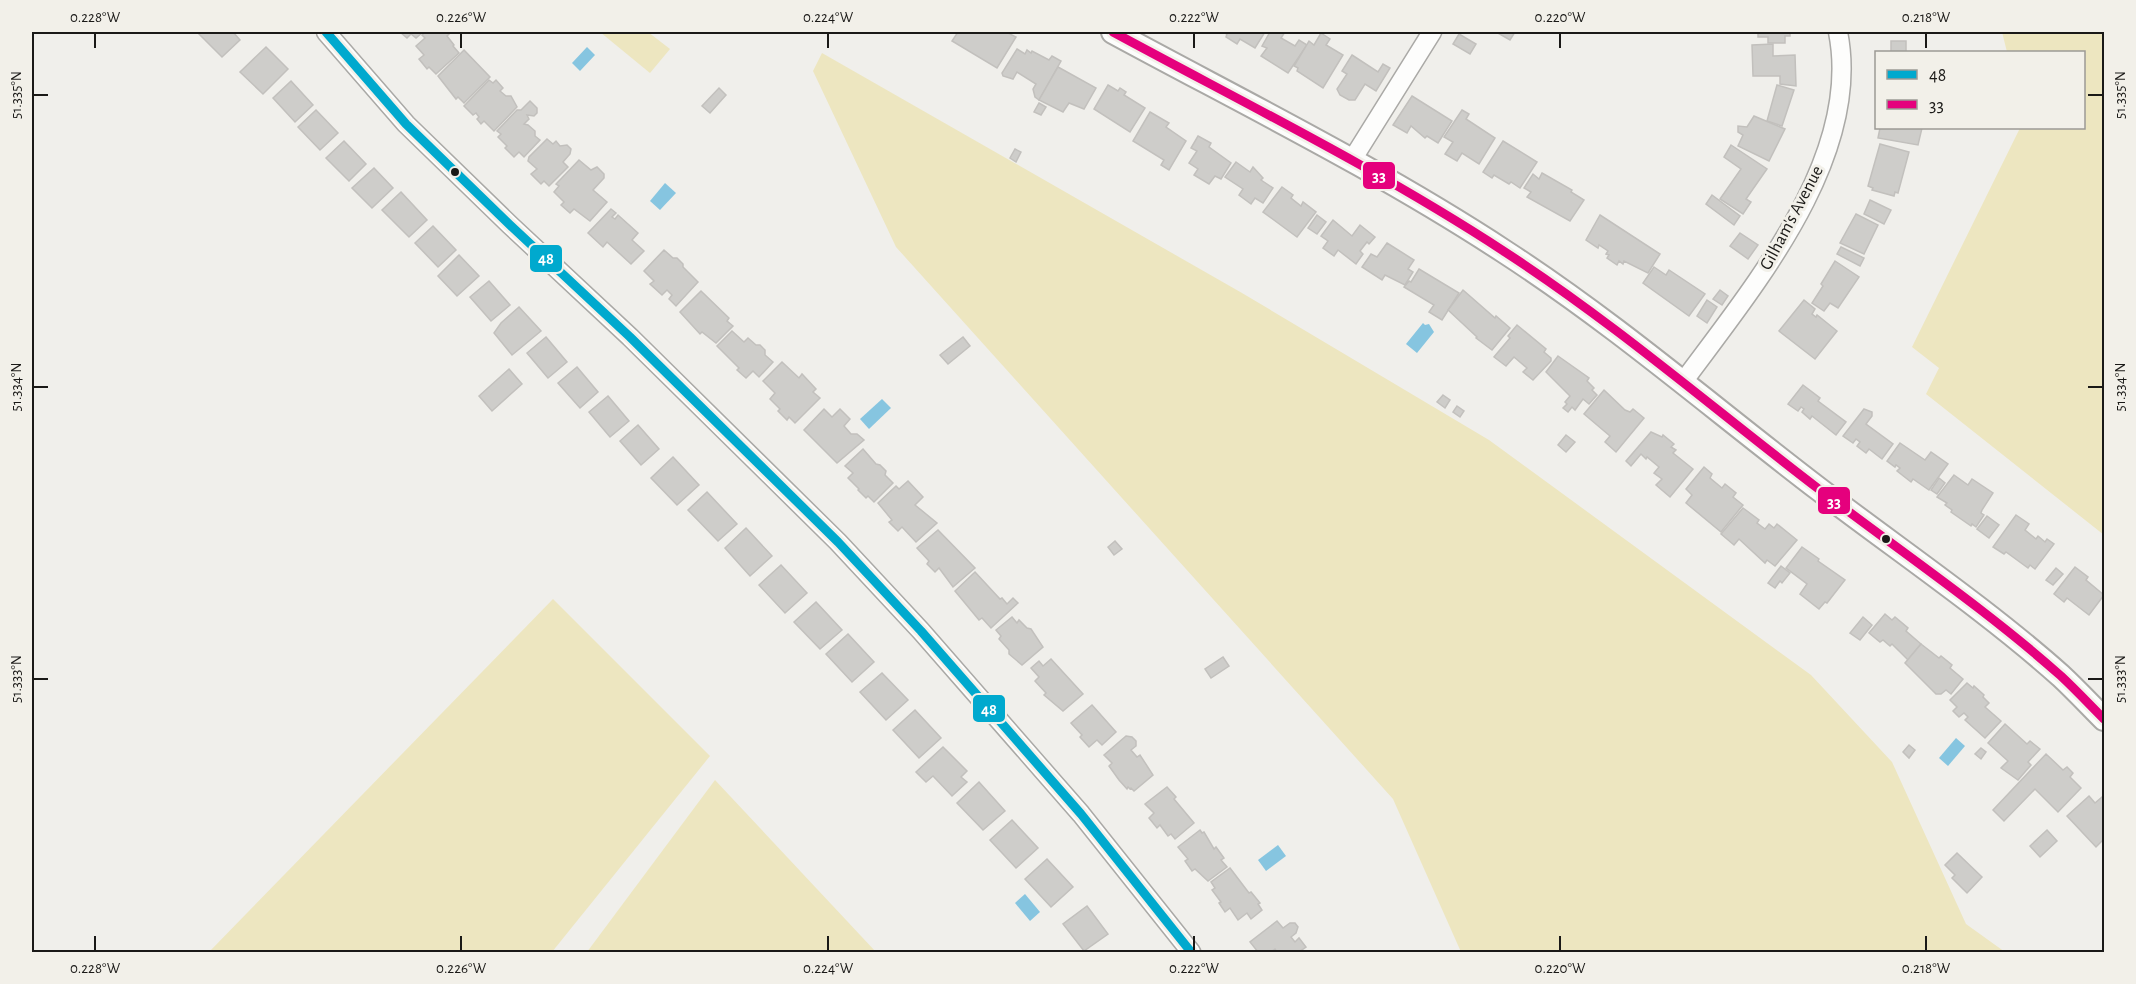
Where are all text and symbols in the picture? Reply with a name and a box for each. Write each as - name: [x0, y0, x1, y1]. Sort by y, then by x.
- text: 0.228°W: [70, 10, 121, 25]
- text: 0.226°W: [436, 10, 487, 25]
- text: 0.224°W: [803, 10, 854, 25]
- text: 0.222°W: [1169, 10, 1220, 25]
- text: 0.220°W: [1535, 10, 1586, 25]
- text: 0.218°W: [1902, 10, 1951, 25]
- legend: [1875, 51, 2085, 129]
- text: 48: [1929, 67, 1946, 85]
- text: 51.335°N: [9, 71, 24, 119]
- text: 51.335°N: [2113, 71, 2128, 119]
- text: 33: [1929, 97, 1944, 115]
- line badge: 33: [1362, 161, 1396, 190]
- street label: Gilham's Avenue: [1757, 163, 1827, 273]
- unlabelled marker: [449, 166, 461, 178]
- text: 33: [1372, 168, 1386, 184]
- line badge: 48: [529, 244, 563, 273]
- text: 48: [538, 251, 554, 267]
- text: 51.334°N: [9, 362, 24, 412]
- text: 51.334°N: [2113, 362, 2128, 412]
- line badge: 33: [1817, 486, 1851, 515]
- text: 33: [1827, 494, 1841, 510]
- unlabelled marker: [1880, 533, 1892, 545]
- text: 51.333°N: [9, 655, 24, 703]
- text: 51.333°N: [2113, 655, 2128, 703]
- line badge: 48: [972, 694, 1006, 723]
- text: 48: [981, 702, 997, 718]
- text: 0.228°W: [70, 961, 121, 976]
- text: 0.226°W: [436, 961, 487, 976]
- text: 0.224°W: [803, 961, 854, 976]
- text: 0.222°W: [1169, 961, 1220, 976]
- text: 0.220°W: [1535, 961, 1586, 976]
- text: 0.218°W: [1902, 961, 1951, 976]

